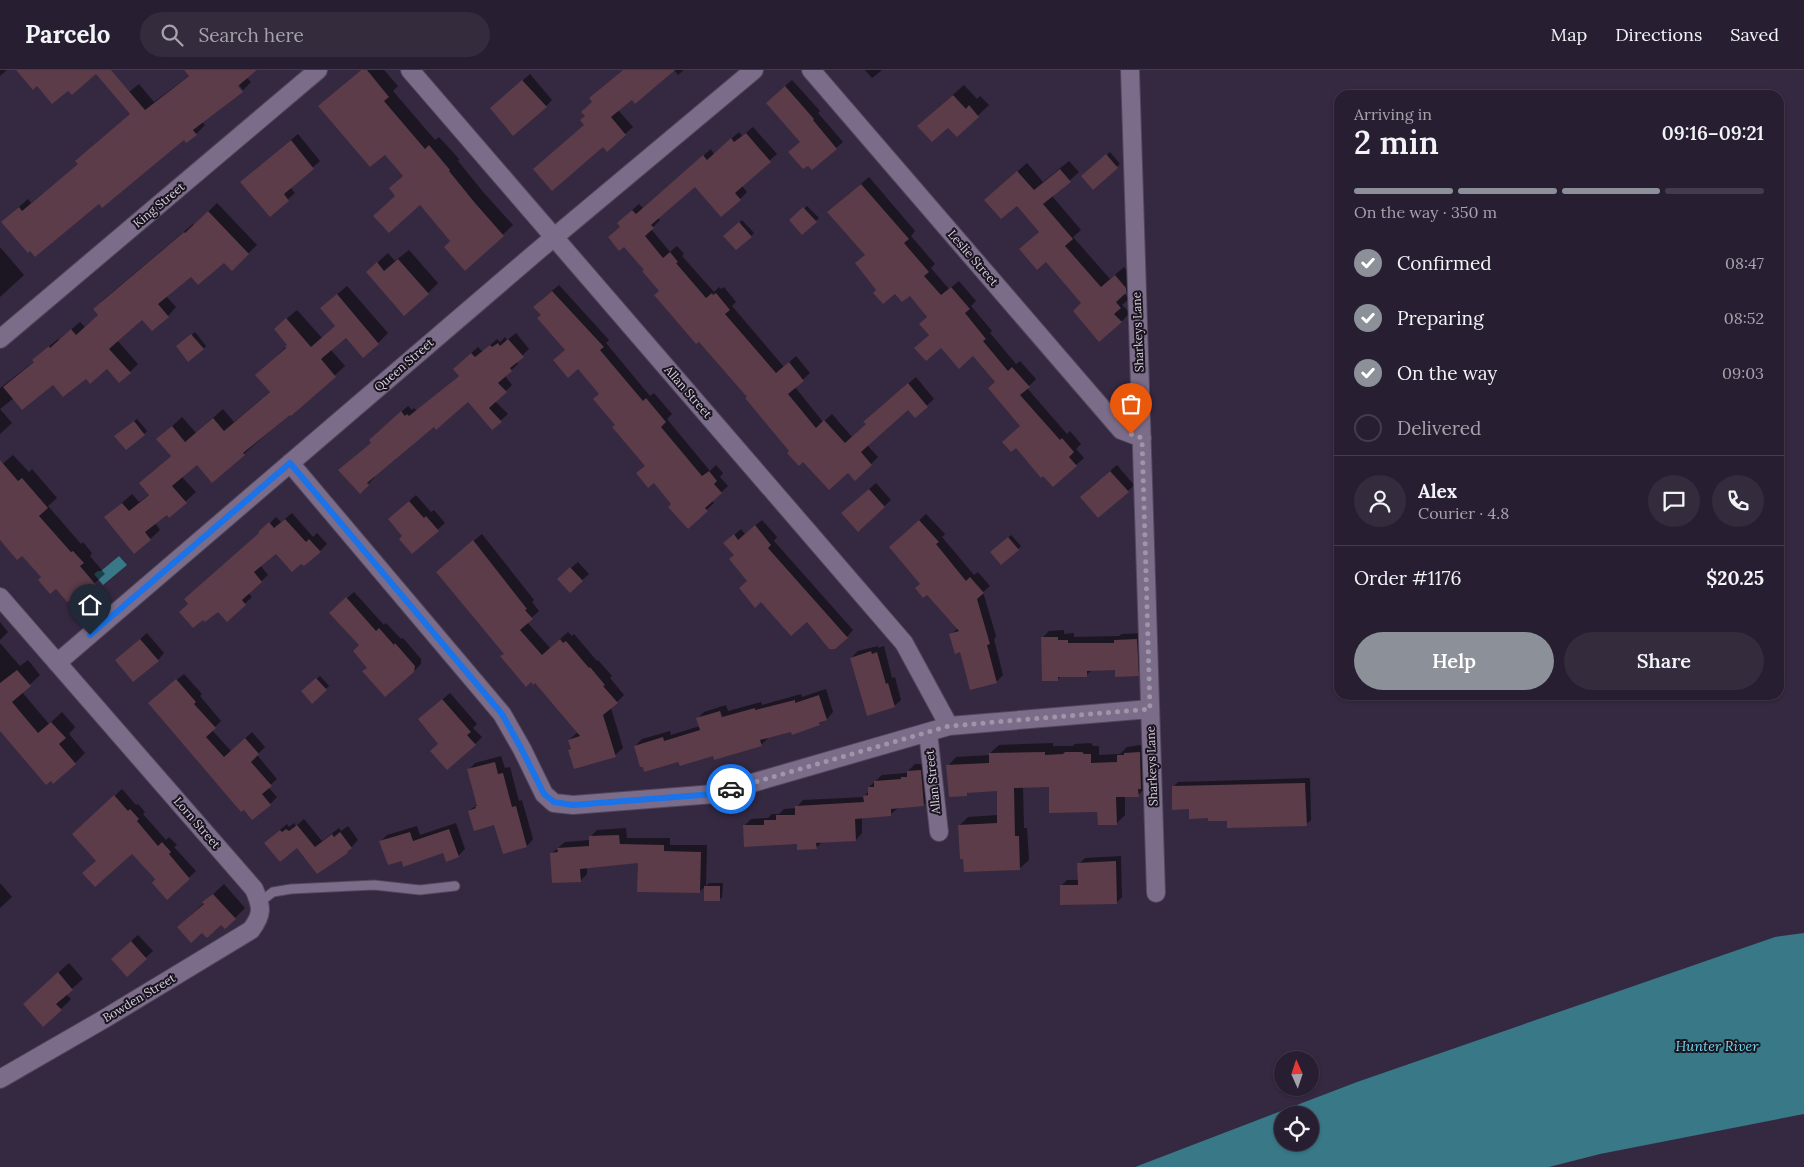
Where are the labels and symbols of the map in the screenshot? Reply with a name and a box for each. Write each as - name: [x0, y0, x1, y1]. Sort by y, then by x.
- street label: King Street: [130, 179, 188, 231]
- street label: Leslie Street: [945, 227, 1002, 289]
- street label: Sharkeys Lane: [1129, 291, 1146, 372]
- street label: Queen Street: [371, 334, 437, 395]
- street label: Allan Street: [661, 362, 715, 421]
- pin: [1110, 383, 1152, 434]
- pin: [69, 584, 111, 635]
- street label: Sharkeys Lane: [1143, 725, 1160, 806]
- street label: Allan Street: [922, 749, 943, 816]
- courier: [706, 764, 756, 814]
- street label: Lorn Street: [171, 794, 224, 852]
- street label: Bowden Street: [100, 970, 178, 1025]
- water label: Hunter River: [1675, 1037, 1759, 1055]
- north arrow: [1274, 1051, 1319, 1096]

